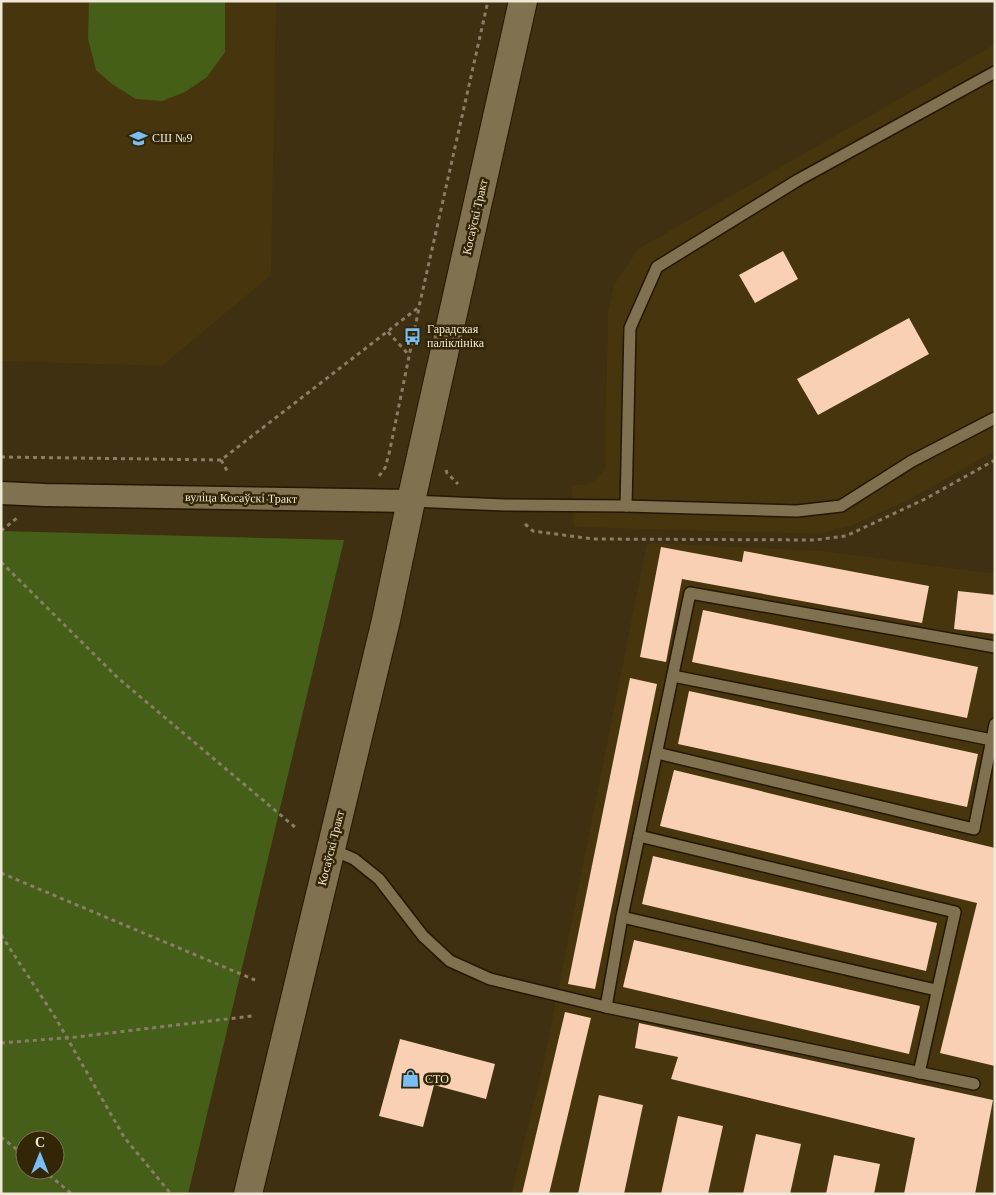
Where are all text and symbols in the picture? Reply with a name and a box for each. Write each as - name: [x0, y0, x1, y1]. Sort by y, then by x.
- school or university icon: СШ №9: [128, 128, 148, 148]
- place label: СШ №9: [152, 131, 193, 145]
- street label: Косаўскі Тракт: [460, 177, 491, 256]
- place label: Гарадская паліклініка: [427, 322, 485, 350]
- bus stop icon: Гарадская паліклініка: [403, 326, 423, 346]
- street label: вуліца Косаўскі Тракт: [185, 490, 298, 506]
- street label: Косаўскі Тракт: [315, 808, 347, 887]
- shop icon: СТО: [401, 1069, 421, 1089]
- place label: СТО: [425, 1072, 449, 1086]
- north arrow: [15, 1130, 65, 1180]
- text: С: [35, 1135, 45, 1150]

